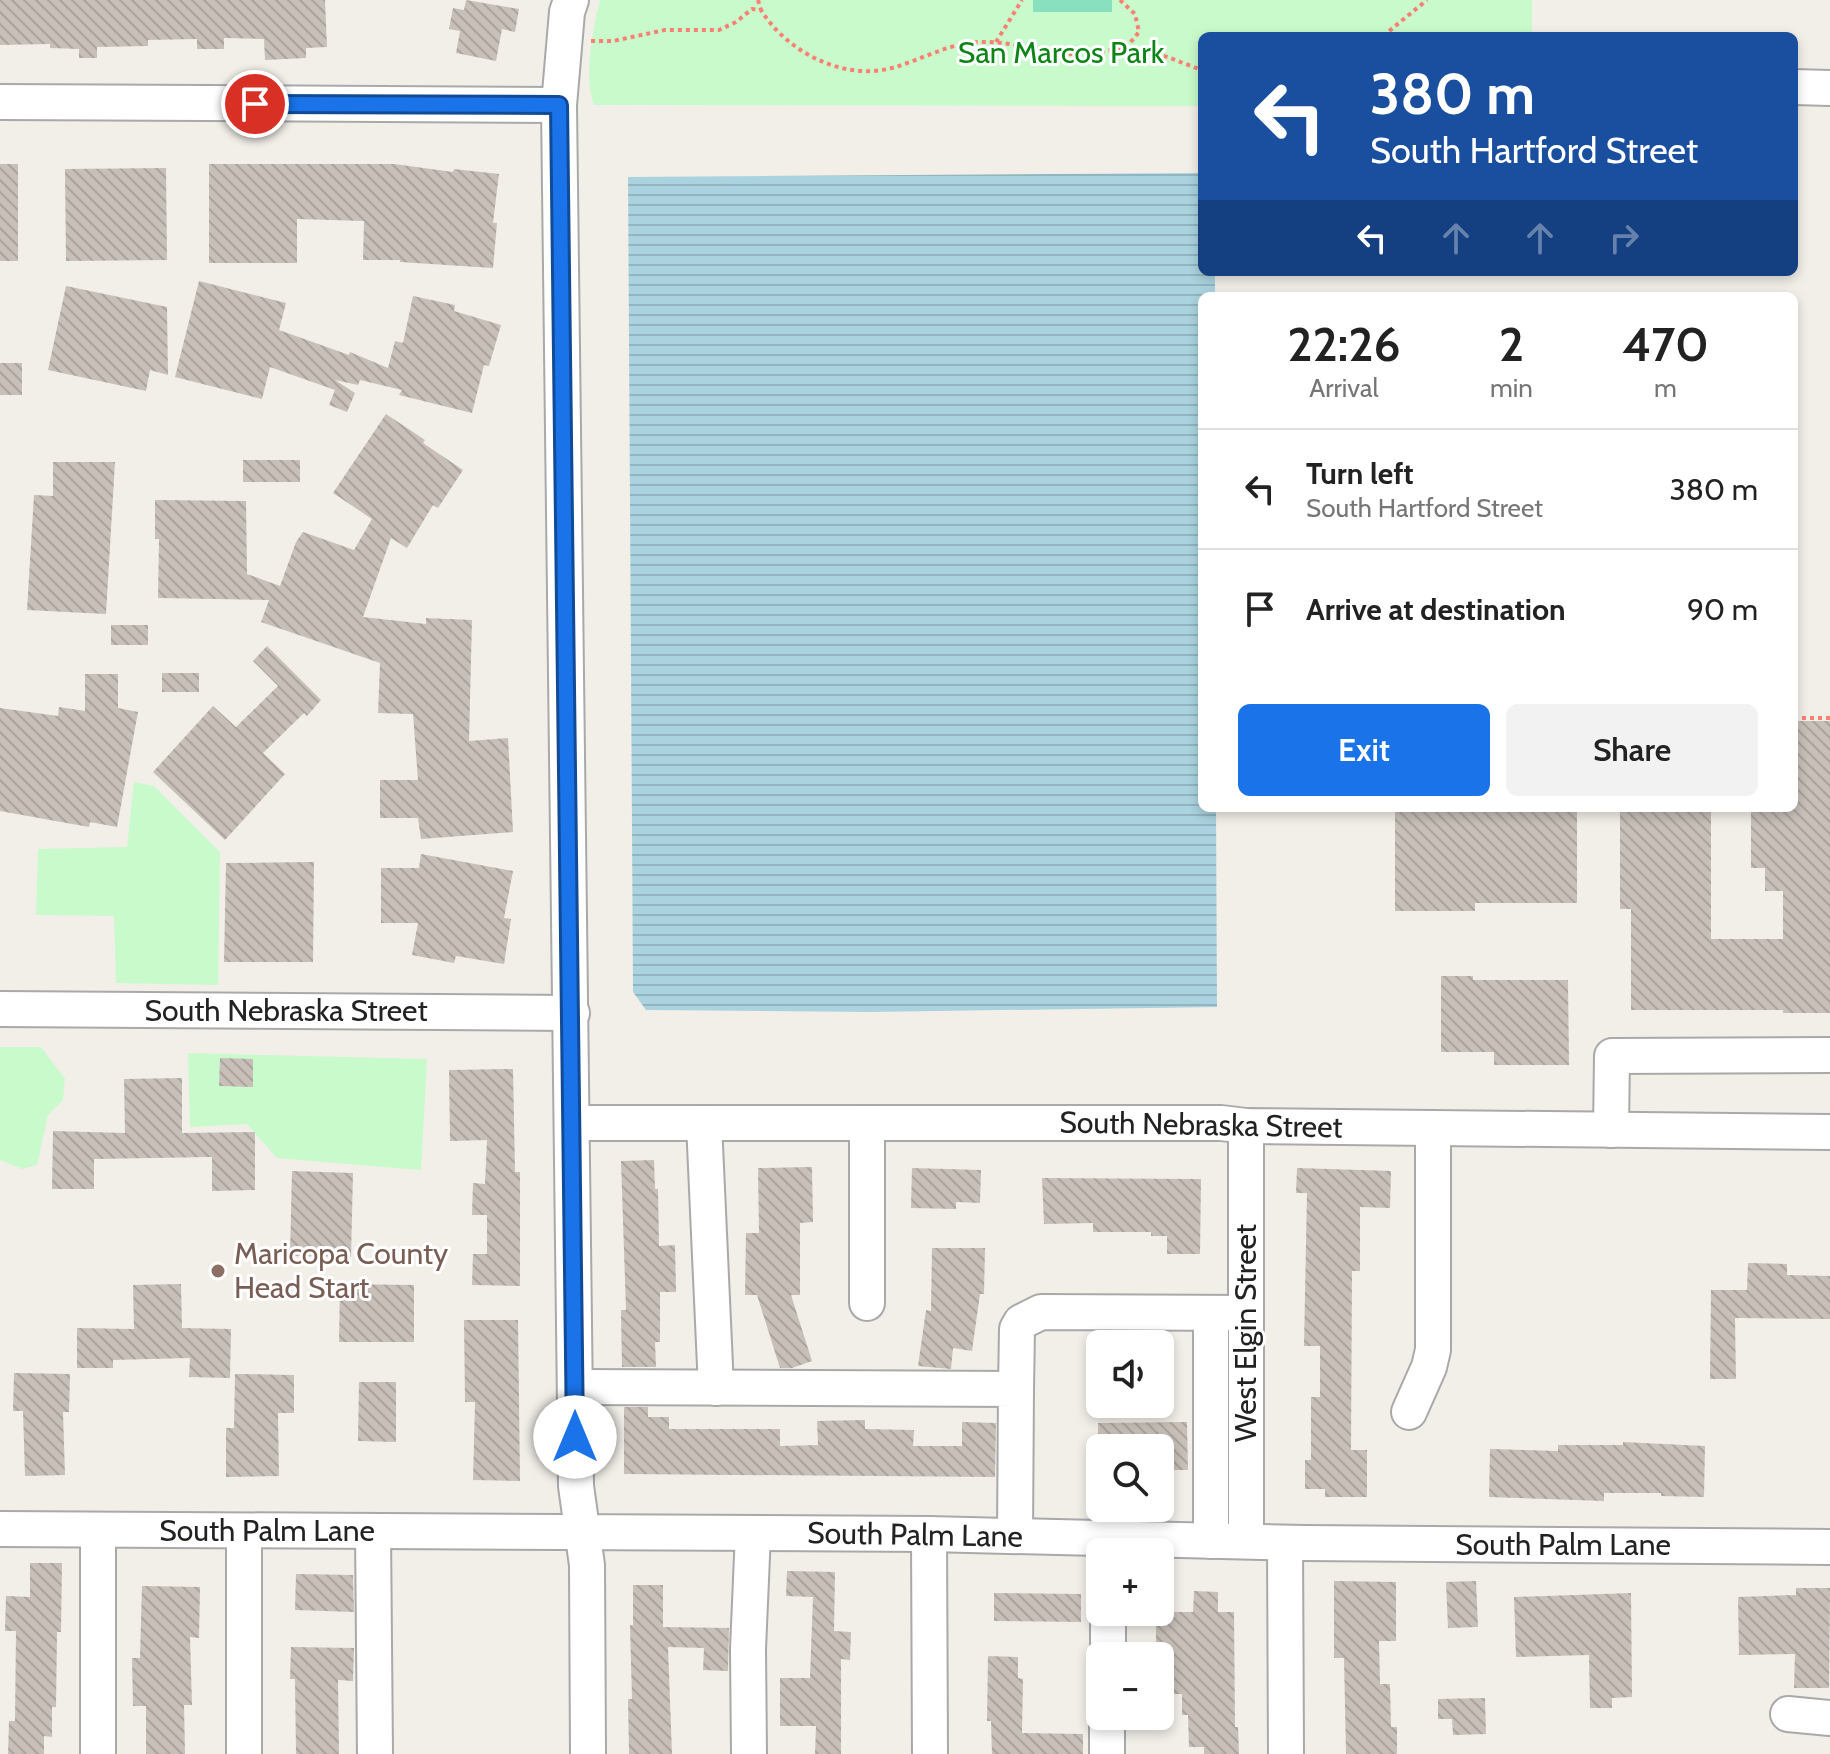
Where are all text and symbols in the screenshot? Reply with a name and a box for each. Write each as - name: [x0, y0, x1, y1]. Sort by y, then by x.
- park label: San Marcos Park: [958, 34, 1165, 71]
- text: 380 m: [1370, 60, 1535, 128]
- icon: left: [1238, 64, 1342, 168]
- pin: [221, 70, 289, 138]
- icon: arrive: [233, 82, 277, 126]
- text: South Hartford Street: [1370, 128, 1698, 172]
- icon: left: [1350, 216, 1394, 260]
- icon: ahead: [1434, 216, 1478, 260]
- icon: ahead: [1518, 216, 1562, 260]
- icon: right: [1602, 216, 1646, 260]
- text: 22:26: [1287, 315, 1401, 373]
- text: 2: [1499, 315, 1524, 373]
- text: 470: [1622, 315, 1709, 373]
- text: Arrival: [1309, 372, 1379, 404]
- text: min: [1490, 372, 1533, 404]
- text: m: [1654, 372, 1677, 404]
- text: Turn left: [1306, 455, 1414, 492]
- icon: left: [1238, 467, 1282, 511]
- text: 380 m: [1670, 471, 1758, 508]
- text: South Hartford Street: [1306, 492, 1543, 524]
- icon: arrive: [1238, 587, 1282, 631]
- text: Arrive at destination: [1306, 591, 1566, 628]
- text: 90 m: [1687, 591, 1758, 628]
- button: Exit: [1238, 704, 1490, 796]
- button: Share: [1506, 704, 1758, 796]
- street label: South Nebraska Street: [144, 992, 428, 1029]
- street label: South Nebraska Street: [1059, 1104, 1343, 1145]
- street label: West Elgin Street: [1227, 1224, 1264, 1442]
- place label: Maricopa County Head Start: [234, 1235, 448, 1306]
- marker: Maricopa County Head Start: [209, 1262, 227, 1280]
- map controls: [1086, 1330, 1174, 1730]
- button: sound: [1086, 1330, 1174, 1418]
- position arrow: [533, 1395, 617, 1479]
- button: search: [1086, 1434, 1174, 1522]
- street label: South Palm Lane: [159, 1512, 375, 1549]
- street label: South Palm Lane: [807, 1514, 1023, 1555]
- street label: South Palm Lane: [1455, 1526, 1671, 1563]
- button: +: [1086, 1538, 1174, 1626]
- button: −: [1086, 1642, 1174, 1730]

